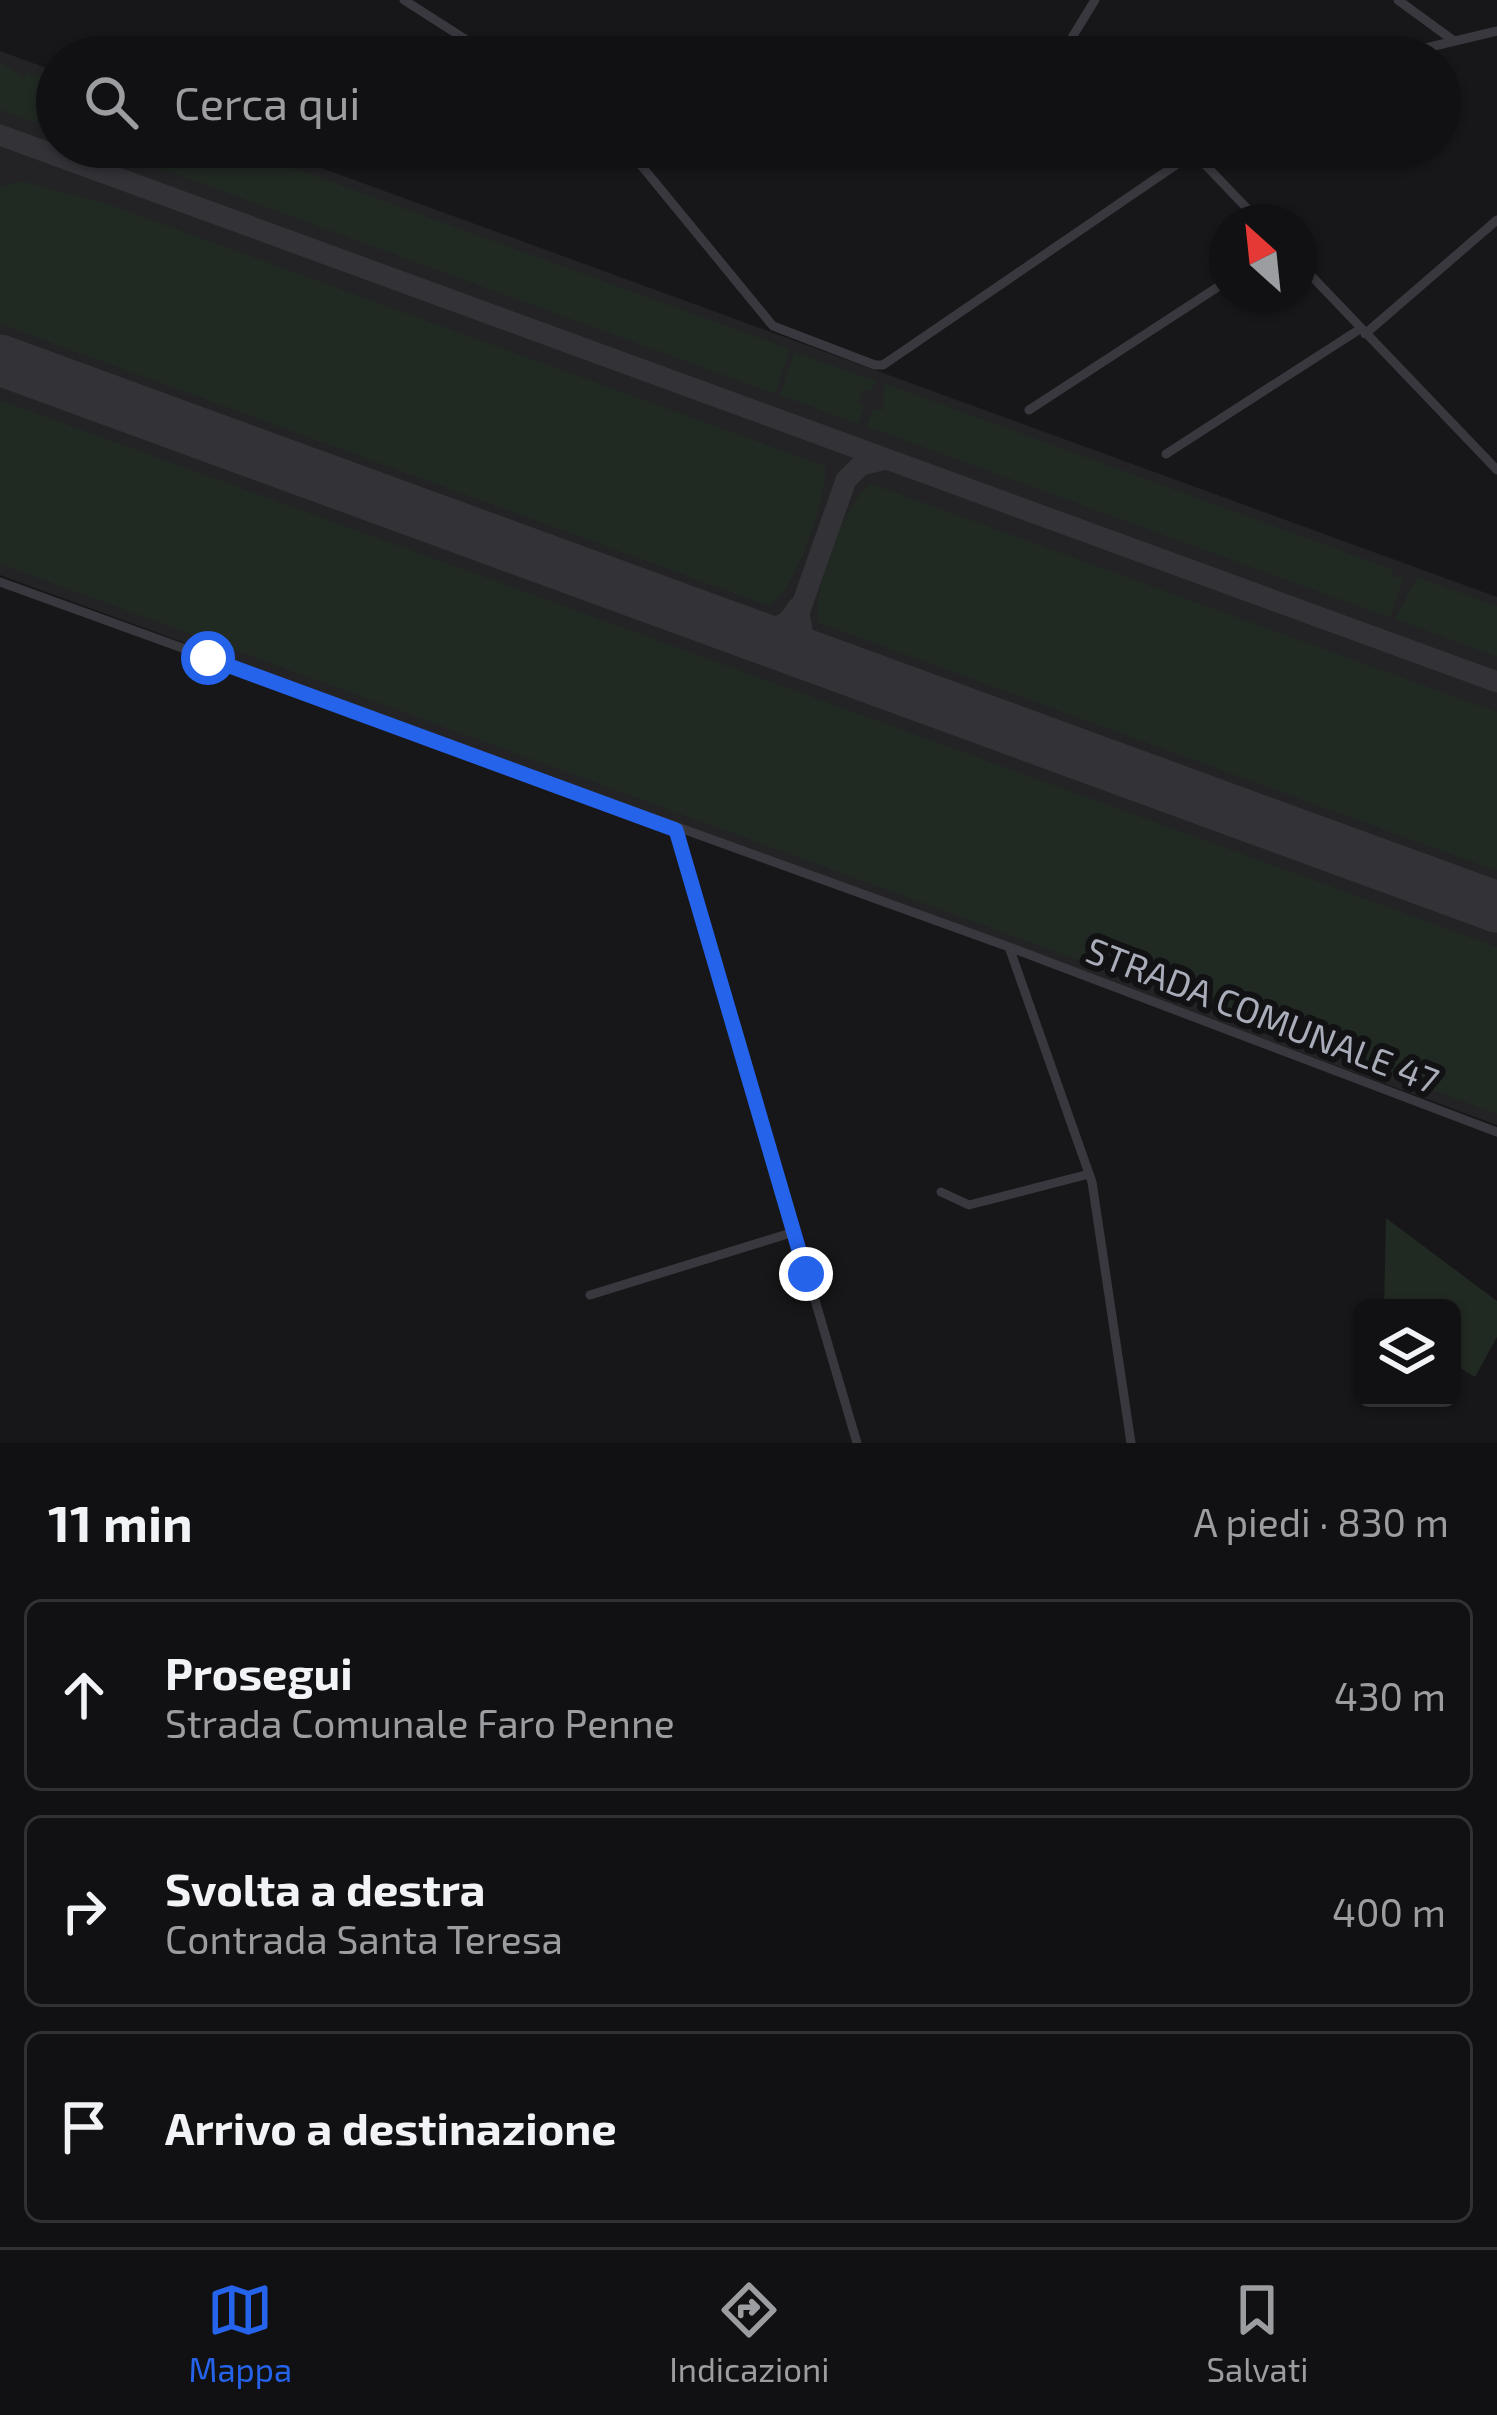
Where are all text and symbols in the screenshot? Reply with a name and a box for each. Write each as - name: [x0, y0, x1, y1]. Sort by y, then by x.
- search box: [36, 36, 1461, 168]
- icon: search: [78, 69, 144, 135]
- text: Cerca qui: [174, 75, 360, 129]
- north arrow: [1209, 204, 1317, 312]
- route start: [181, 631, 235, 685]
- street label: STRADA COMUNALE 47: [1081, 927, 1445, 1101]
- route end: [779, 1247, 833, 1301]
- map controls: [1353, 1299, 1461, 1407]
- button: layers: [1353, 1299, 1461, 1407]
- text: 11 min: [48, 1491, 193, 1552]
- text: A piedi · 830 m: [1193, 1498, 1449, 1545]
- text: Prosegui: [165, 1645, 353, 1699]
- icon: ahead: [51, 1662, 117, 1728]
- text: 430 m: [1334, 1672, 1446, 1719]
- text: Strada Comunale Faro Penne: [165, 1699, 675, 1746]
- text: Svolta a destra: [165, 1861, 485, 1915]
- icon: right: [51, 1878, 117, 1944]
- text: 400 m: [1332, 1888, 1446, 1935]
- text: Contrada Santa Teresa: [165, 1915, 563, 1962]
- icon: arrive: [51, 2094, 117, 2160]
- text: Arrivo a destinazione: [165, 2100, 617, 2154]
- tab: Mappa: [189, 2277, 292, 2389]
- tab: Indicazioni: [669, 2277, 829, 2389]
- tab: Salvati: [1207, 2277, 1308, 2389]

